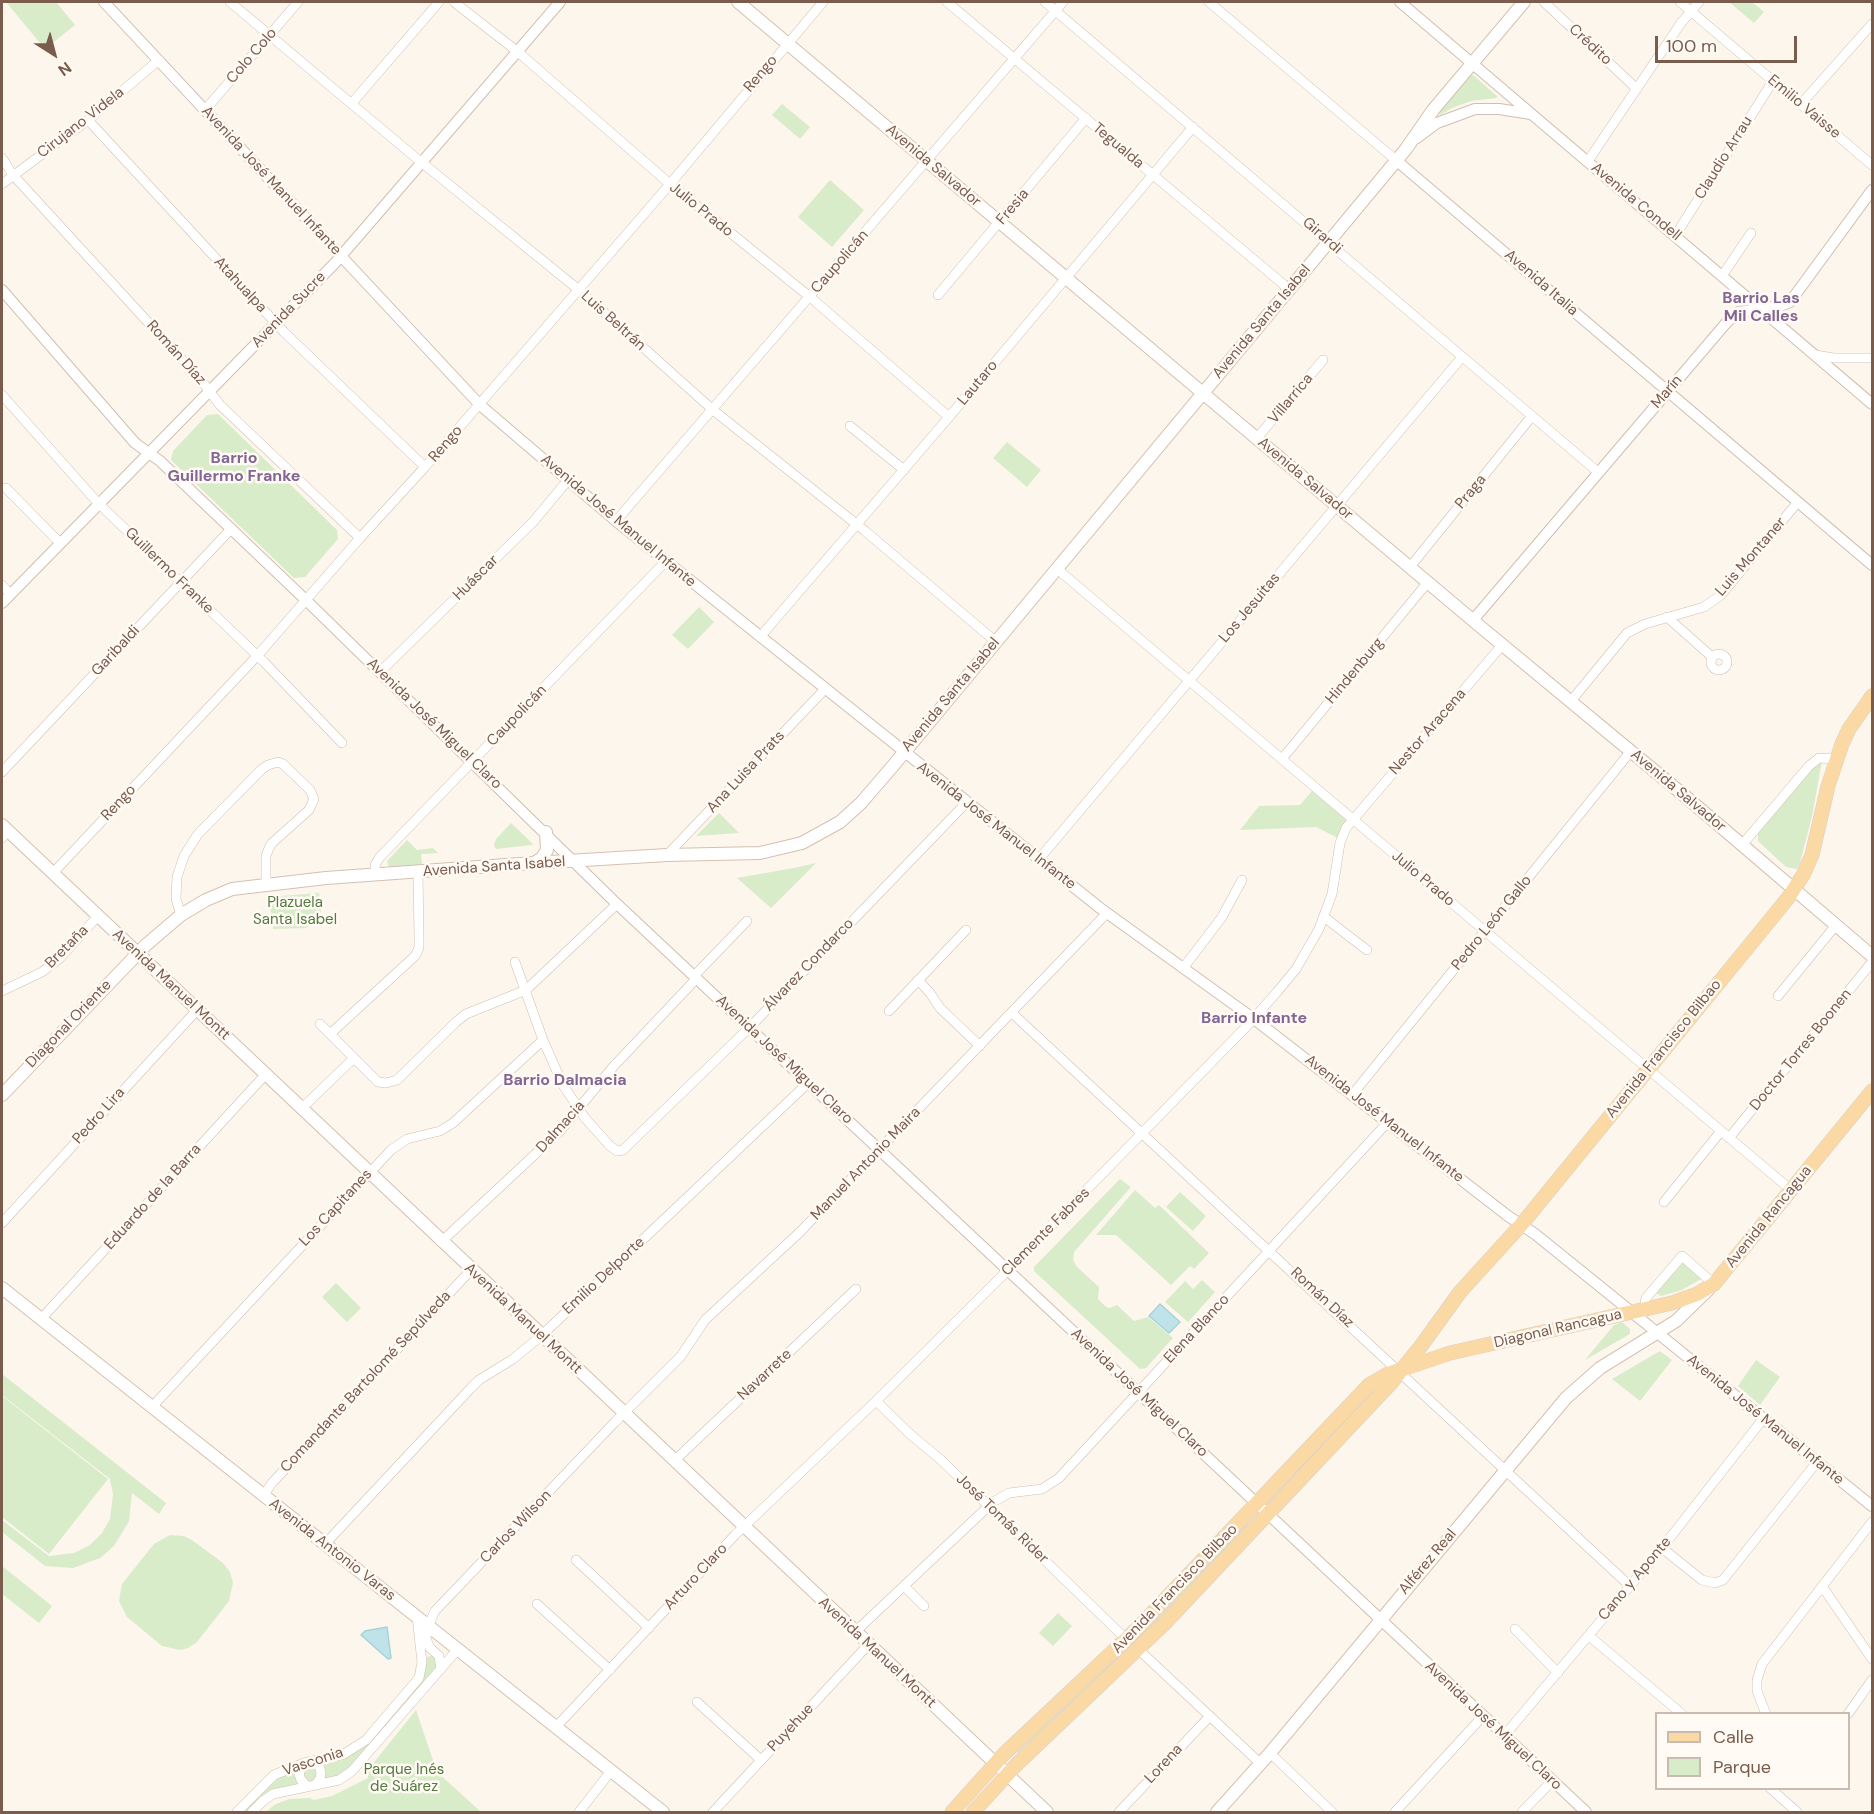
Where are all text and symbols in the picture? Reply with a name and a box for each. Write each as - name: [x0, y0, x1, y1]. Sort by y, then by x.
- street label: Crédito: [1565, 21, 1615, 69]
- north arrow: [24, 24, 84, 84]
- scale bar: [1658, 24, 1800, 62]
- street label: Colo Colo: [223, 25, 281, 87]
- text: 100 m: [1666, 34, 1717, 58]
- street label: Rengo: [740, 52, 782, 96]
- text: N: [54, 57, 76, 81]
- street label: Emilio Vaisse: [1764, 71, 1844, 143]
- street label: Cirujano Videla: [34, 84, 128, 162]
- street label: Avenida José Manuel Infante: [197, 103, 345, 259]
- street label: Claudio Arrau: [1691, 113, 1757, 203]
- street label: Tegualda: [1089, 119, 1147, 173]
- street label: Avenida Salvador: [882, 121, 984, 211]
- street label: Avenida Condell: [1587, 159, 1685, 245]
- street label: Julio Prado: [666, 179, 736, 241]
- street label: Fresia: [993, 185, 1033, 229]
- street label: Girardi: [1298, 214, 1346, 258]
- street label: Caupolicán: [808, 227, 872, 297]
- street label: Avenida Italia: [1501, 246, 1581, 320]
- street label: Atahualpa: [210, 253, 270, 317]
- street label: Avenida Santa Isabel: [1209, 261, 1315, 383]
- street label: Avenida Sucre: [248, 268, 330, 352]
- street label: Luis Beltrán: [577, 287, 649, 355]
- district label: Barrio Las Mil Calles: [1722, 289, 1800, 327]
- street label: Román Díaz: [142, 317, 210, 389]
- street label: Lautaro: [954, 357, 1002, 409]
- street label: Villarrica: [1265, 370, 1317, 428]
- street label: Marín: [1648, 372, 1686, 412]
- street label: Rengo: [425, 422, 467, 466]
- street label: Avenida Salvador: [1254, 434, 1356, 524]
- district label: Barrio Guillermo Franke: [168, 449, 300, 487]
- street label: Avenida José Manuel Infante: [537, 451, 699, 591]
- street label: Praga: [1452, 471, 1490, 513]
- street label: Luis Montaner: [1712, 514, 1790, 600]
- street label: Guillermo Franke: [121, 524, 217, 618]
- street label: Huáscar: [450, 552, 502, 604]
- street label: Los Jesuitas: [1216, 570, 1284, 646]
- street label: Garibaldi: [88, 622, 144, 680]
- street label: Avenida Santa Isabel: [898, 634, 1004, 756]
- street label: Hindenburg: [1322, 634, 1388, 708]
- street label: Avenida José Miguel Claro: [363, 655, 505, 793]
- street label: Caupolicán: [483, 682, 551, 750]
- street label: Nestor Aracena: [1386, 685, 1470, 779]
- street label: Ana Luisa Prats: [703, 727, 789, 817]
- street label: Avenida Salvador: [1627, 746, 1729, 836]
- street label: Avenida José Manuel Infante: [913, 758, 1079, 894]
- street label: Rengo: [98, 781, 140, 825]
- street label: Julio Prado: [1388, 847, 1458, 911]
- street label: Avenida Santa Isabel: [422, 853, 566, 881]
- street label: Pedro León Gallo: [1448, 872, 1536, 974]
- park label: Plazuela Santa Isabel: [253, 894, 337, 929]
- street label: Álvarez Condarco: [760, 915, 858, 1015]
- street label: Bretaña: [42, 922, 92, 972]
- street label: Avenida Manuel Montt: [108, 926, 234, 1044]
- street label: Diagonal Oriente: [23, 976, 115, 1072]
- street label: Avenida Francisco Bilbao: [1603, 976, 1725, 1122]
- street label: Doctor Torres Boonen: [1746, 986, 1856, 1114]
- street label: Avenida José Miguel Claro: [712, 992, 856, 1128]
- district label: Barrio Infante: [1201, 1009, 1307, 1029]
- street label: Avenida José Manuel Infante: [1301, 1051, 1467, 1187]
- district label: Barrio Dalmacia: [503, 1071, 627, 1091]
- street label: Pedro Lira: [69, 1084, 129, 1148]
- street label: Dalmacia: [533, 1097, 589, 1157]
- street label: Manuel Antonio Maira: [807, 1104, 925, 1224]
- street label: Eduardo de la Barra: [101, 1140, 205, 1254]
- street label: Avenida Rancagua: [1722, 1162, 1816, 1272]
- street label: Los Capitanes: [296, 1166, 376, 1250]
- street label: Clemente Fabres: [998, 1184, 1094, 1280]
- street label: Emilio Delporte: [559, 1233, 649, 1319]
- street label: Avenida Manuel Montt: [460, 1260, 586, 1378]
- street label: Román Díaz: [1287, 1264, 1357, 1332]
- street label: Comandante Bartolomé Sepúlveda: [277, 1287, 455, 1477]
- street label: Elena Blanco: [1161, 1291, 1233, 1367]
- street label: Diagonal Rancagua: [1492, 1306, 1624, 1352]
- street label: Avenida José Miguel Claro: [1067, 1325, 1211, 1461]
- street label: Navarrete: [734, 1346, 796, 1404]
- street label: Avenida José Manuel Infante: [1683, 1351, 1847, 1489]
- street label: José Tomás Rider: [952, 1470, 1052, 1568]
- street label: Carlos Wilson: [477, 1487, 555, 1567]
- street label: Avenida Antonio Varas: [265, 1495, 399, 1605]
- street label: Avenida Francisco Bilbao: [1108, 1521, 1242, 1657]
- street label: Alférez Real: [1395, 1526, 1461, 1598]
- street label: Cano y Aponte: [1595, 1533, 1675, 1625]
- street label: Arturo Claro: [661, 1540, 731, 1614]
- street label: Avenida Manuel Montt: [814, 1594, 940, 1712]
- street label: Avenida José Miguel Claro: [1421, 1658, 1565, 1794]
- street label: Puyehue: [764, 1700, 818, 1756]
- legend: [1655, 1712, 1850, 1790]
- text: Calle: [1713, 1725, 1754, 1749]
- street label: Lorena: [1141, 1741, 1187, 1787]
- street label: Vasconia: [280, 1744, 346, 1780]
- text: Parque: [1713, 1755, 1771, 1779]
- park label: Parque Inés de Suárez: [364, 1761, 444, 1796]

